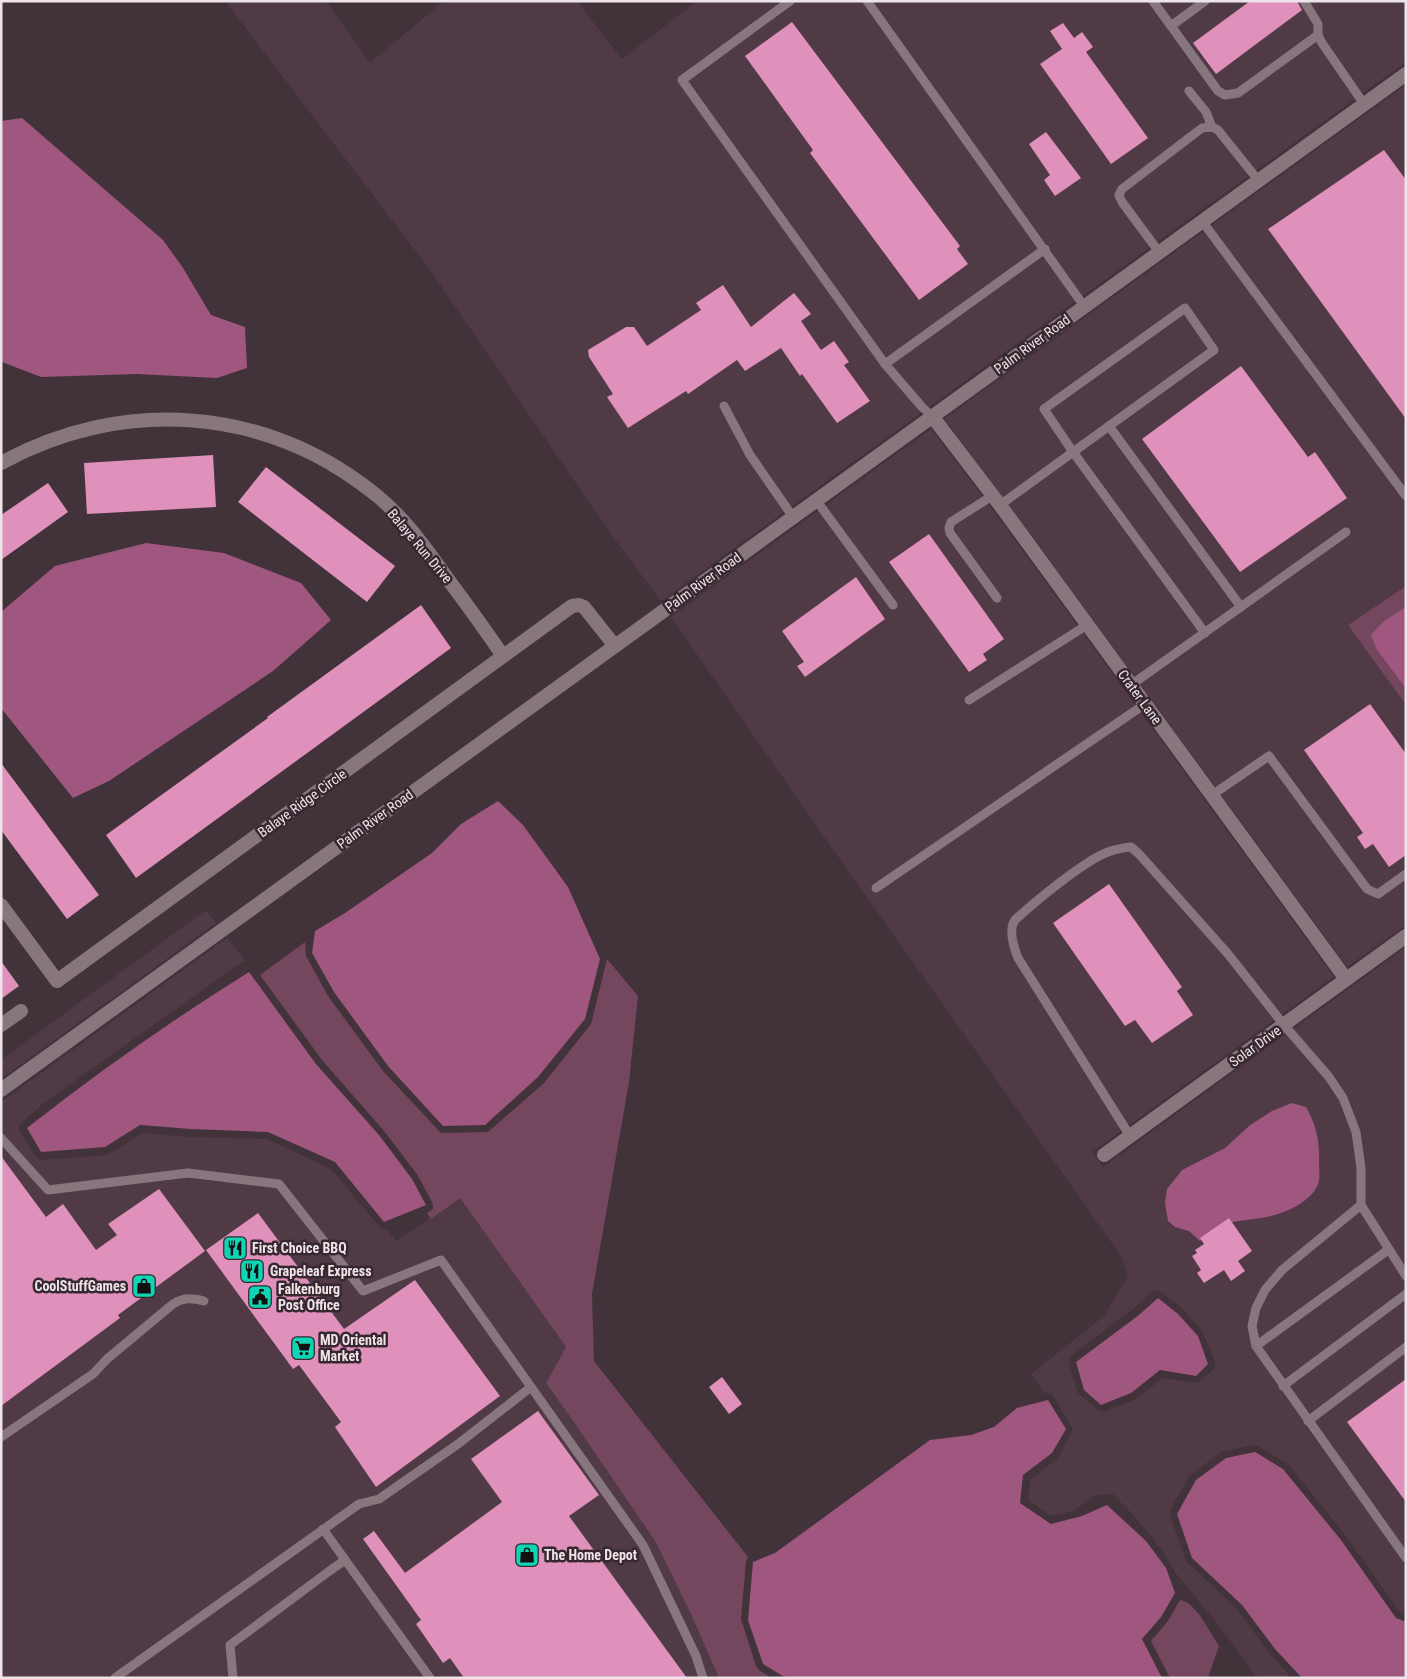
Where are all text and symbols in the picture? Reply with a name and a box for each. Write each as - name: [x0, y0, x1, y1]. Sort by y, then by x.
- street label: Palm River Road: [991, 311, 1073, 377]
- street label: Balaye Run Drive: [384, 506, 456, 587]
- street label: Palm River Road: [662, 549, 744, 615]
- street label: Crater Lane: [1115, 667, 1165, 728]
- street label: Balaye Ridge Circle: [255, 765, 350, 840]
- street label: Palm River Road: [334, 786, 416, 852]
- street label: Solar Drive: [1226, 1022, 1284, 1070]
- restaurant icon: First Choice BBQ: [222, 1235, 248, 1261]
- place label: First Choice BBQ: [252, 1240, 347, 1256]
- restaurant icon: Grapeleaf Express: [239, 1258, 265, 1284]
- place label: Grapeleaf Express: [270, 1263, 372, 1279]
- shop icon: CoolStuffGames: [131, 1273, 157, 1299]
- place label: CoolStuffGames: [34, 1278, 126, 1294]
- place label: Falkenburg Post Office: [278, 1281, 340, 1313]
- public building icon: Falkenburg Post Office: [247, 1284, 273, 1310]
- place label: MD Oriental Market: [320, 1332, 386, 1364]
- supermarket icon: MD Oriental Market: [290, 1335, 316, 1361]
- shop icon: The Home Depot: [514, 1542, 540, 1568]
- place label: The Home Depot: [544, 1547, 637, 1563]

